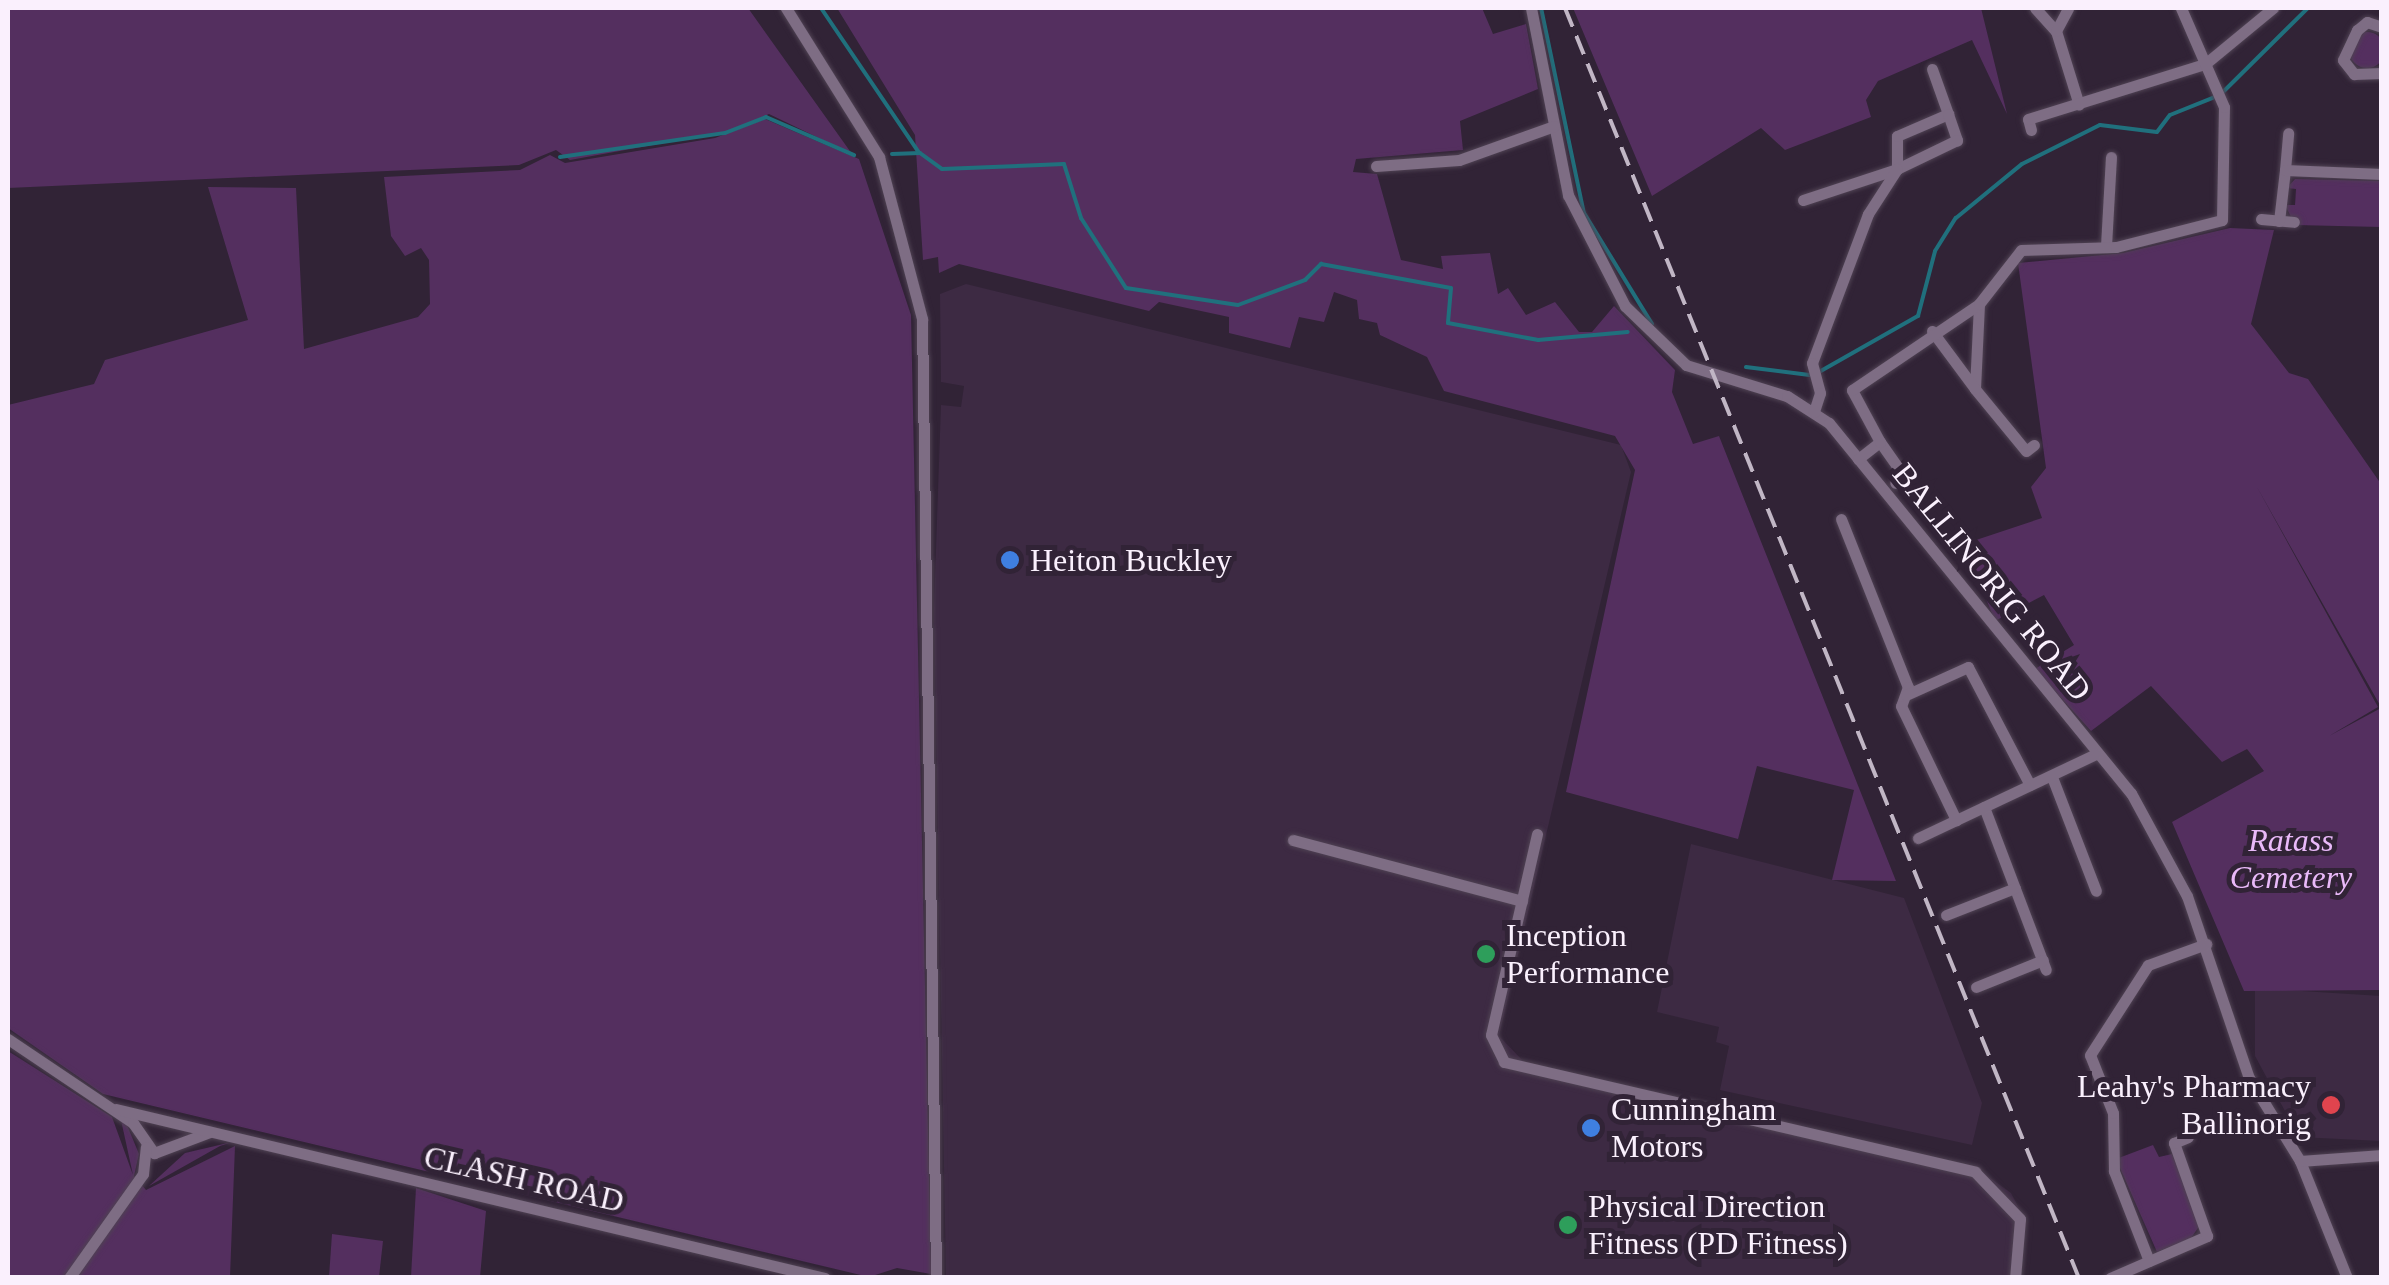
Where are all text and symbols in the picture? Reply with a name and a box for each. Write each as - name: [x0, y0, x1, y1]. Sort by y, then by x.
- street label: BALLINORIG ROAD: [1885, 456, 2099, 708]
- place label: Heiton Buckley: [1030, 541, 1232, 579]
- marker: Heiton Buckley: [999, 549, 1021, 571]
- park label: Ratass Cemetery: [2230, 822, 2352, 897]
- place label: Inception Performance: [1506, 917, 1669, 992]
- marker: Inception Performance: [1475, 943, 1497, 965]
- place label: Leahy's Pharmacy Ballinorig: [2077, 1068, 2311, 1143]
- place label: Cunningham Motors: [1611, 1091, 1776, 1166]
- marker: Leahy's Pharmacy Ballinorig: [2320, 1094, 2342, 1116]
- marker: Cunningham Motors: [1580, 1117, 1602, 1139]
- street label: CLASH ROAD: [421, 1137, 627, 1221]
- place label: Physical Direction Fitness (PD Fitness): [1588, 1188, 1848, 1263]
- marker: Physical Direction Fitness (PD Fitness): [1557, 1214, 1579, 1236]

